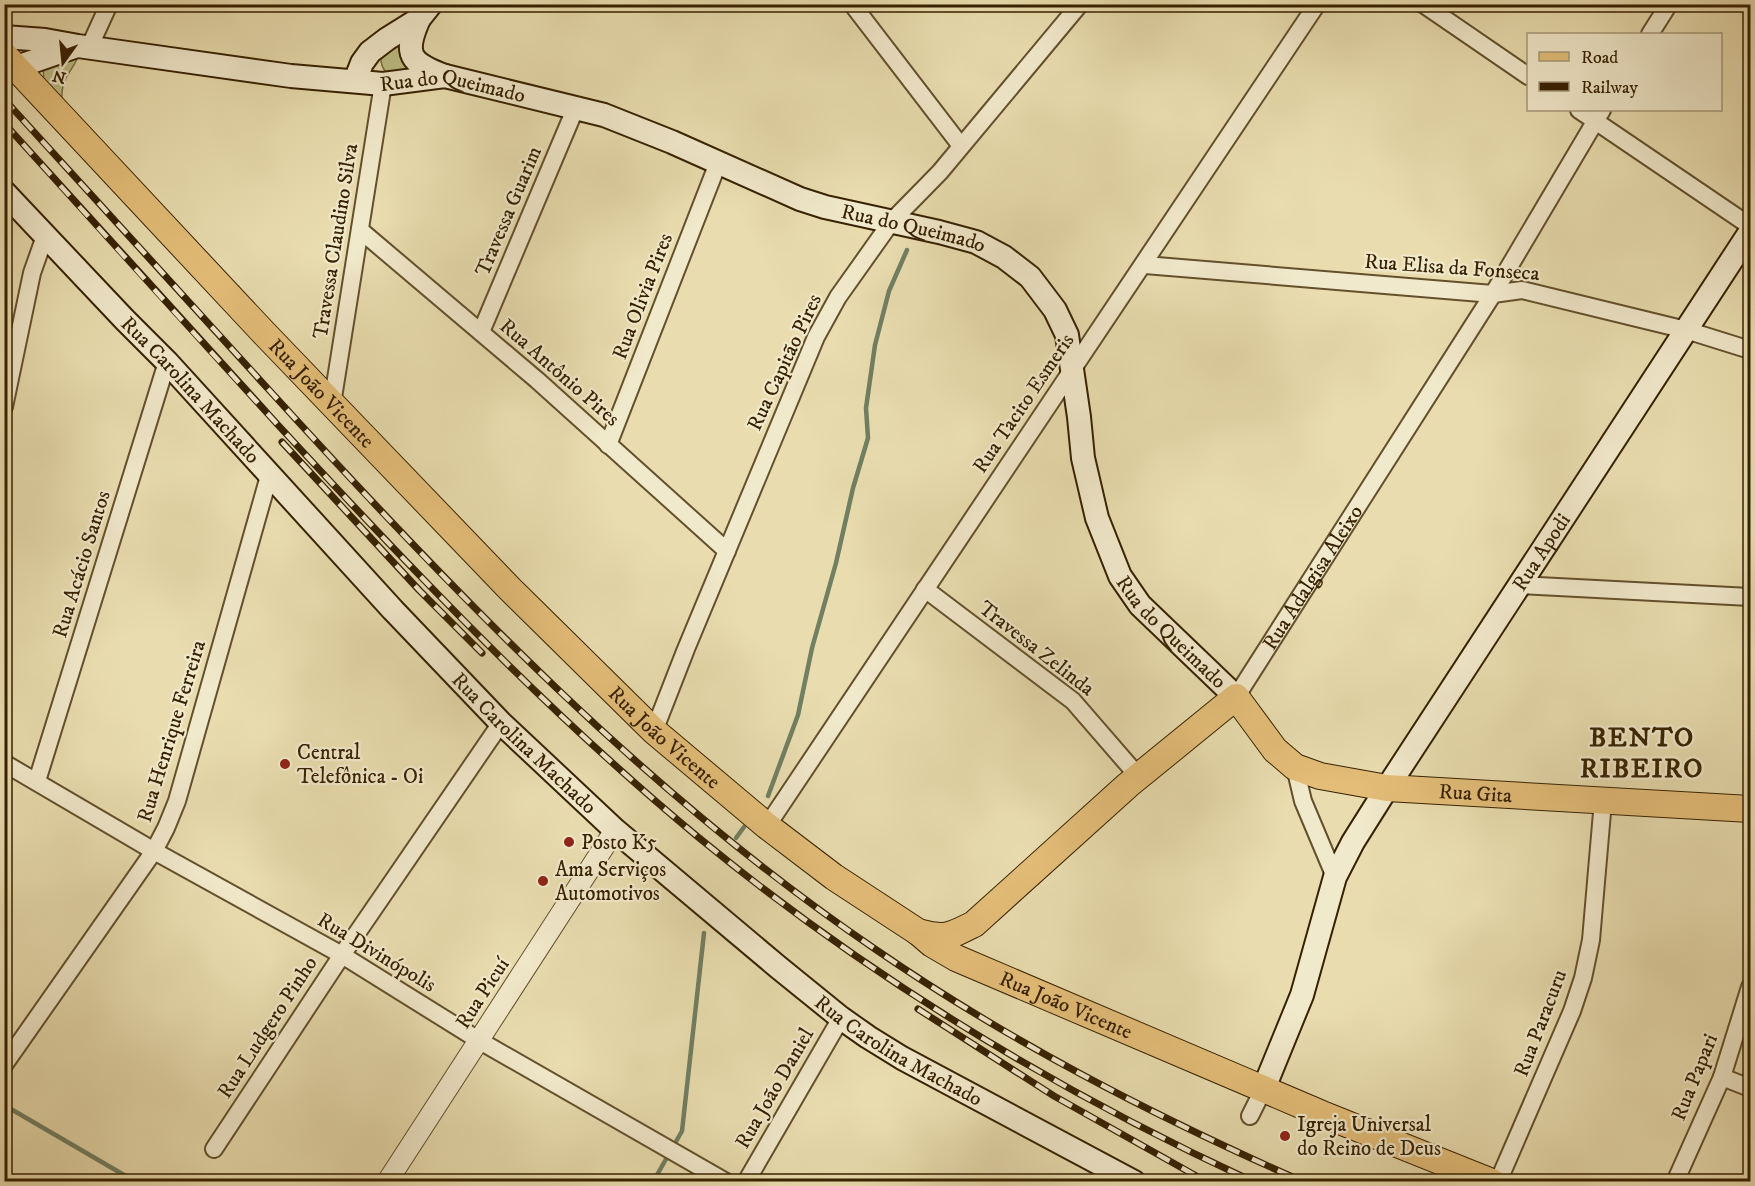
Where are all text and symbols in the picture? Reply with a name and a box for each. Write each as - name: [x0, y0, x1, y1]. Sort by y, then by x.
- north arrow: [33, 33, 93, 93]
- legend: [1527, 33, 1722, 111]
- text: Road: [1581, 47, 1618, 69]
- street label: Rua do Queimado: [378, 64, 528, 109]
- text: N: [50, 65, 68, 88]
- text: Railway: [1581, 77, 1639, 99]
- street label: Travessa Claudino Silva: [308, 142, 364, 341]
- street label: Travessa Guarim: [470, 142, 548, 280]
- street label: Rua do Queimado: [839, 199, 991, 259]
- street label: Rua Olivia Pires: [607, 230, 679, 363]
- street label: Rua Elisa da Fonseca: [1363, 249, 1540, 287]
- street label: Rua Capitão Pires: [742, 290, 828, 435]
- street label: Rua Carolina Machado: [115, 311, 265, 469]
- street label: Rua Antônio Pires: [494, 313, 625, 432]
- street label: Rua Tacito Esmeris: [968, 329, 1080, 478]
- street label: Rua João Vicente: [262, 334, 380, 454]
- street label: Rua Acácio Santos: [47, 487, 117, 641]
- street label: Rua Adalgisa Aleixo: [1257, 500, 1369, 655]
- street label: Rua Apodi: [1507, 509, 1577, 596]
- street label: Rua do Queimado: [1110, 571, 1231, 695]
- street label: Travessa Zelinda: [973, 595, 1100, 702]
- street label: Rua Henrique Ferreira: [132, 637, 212, 825]
- street label: Rua Carolina Machado: [446, 667, 602, 820]
- street label: Rua João Vicente: [602, 681, 726, 795]
- district label: BENTO RIBEIRO: [1580, 721, 1704, 786]
- place label: Central Telefônica - Oi: [297, 740, 423, 790]
- marker: Central Telefônica - Oi: [278, 757, 292, 771]
- street label: Rua Gita: [1438, 779, 1513, 809]
- place label: Posto K5: [581, 830, 657, 856]
- marker: Posto K5: [562, 835, 576, 849]
- place label: Ama Serviços Automotivos: [555, 857, 666, 907]
- marker: Ama Serviços Automotivos: [536, 874, 550, 888]
- street label: Rua Divinópolis: [312, 907, 441, 998]
- street label: Rua Ludgero Pinho: [212, 951, 324, 1104]
- street label: Rua Picuí: [450, 952, 516, 1034]
- street label: Rua João Vicente: [995, 966, 1136, 1046]
- street label: Rua Paracuru: [1509, 966, 1573, 1081]
- street label: Rua Carolina Machado: [809, 990, 987, 1113]
- street label: Rua João Daniel: [730, 1023, 820, 1154]
- street label: Rua Papari: [1666, 1030, 1724, 1125]
- place label: Igreja Universal do Reino de Deus: [1297, 1112, 1441, 1162]
- marker: Igreja Universal do Reino de Deus: [1278, 1129, 1292, 1143]

